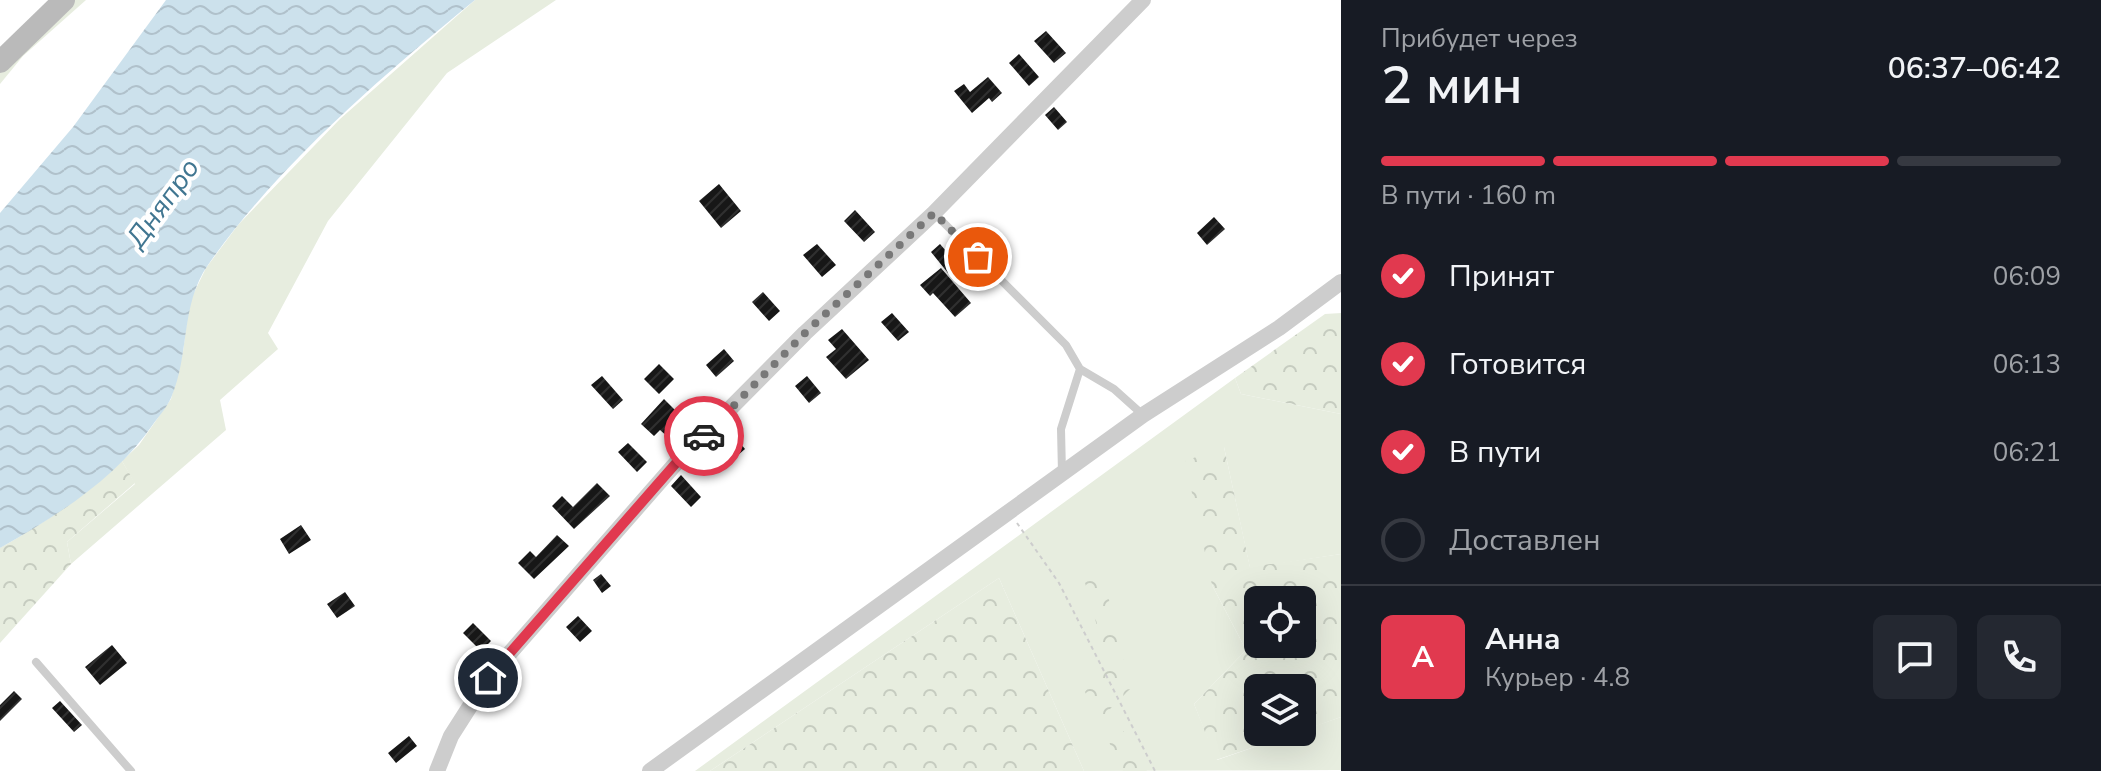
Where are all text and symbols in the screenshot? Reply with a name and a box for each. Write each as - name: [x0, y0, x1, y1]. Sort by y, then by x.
- text: Прибудет через: [1381, 21, 1578, 56]
- text: 06:37–06:42: [1888, 48, 2061, 89]
- text: 2 мин: [1381, 50, 1523, 121]
- water label: Дняпро: [116, 151, 208, 257]
- text: В пути · 160 m: [1381, 178, 1556, 213]
- pin: [944, 223, 1012, 291]
- icon: bag: [956, 235, 1000, 279]
- icon: check: [1381, 254, 1425, 298]
- text: Принят: [1449, 256, 1554, 297]
- text: 06:09: [1993, 259, 2061, 294]
- icon: check: [1381, 342, 1425, 386]
- text: Готовится: [1449, 344, 1586, 385]
- text: 06:13: [1993, 347, 2061, 382]
- courier: [664, 396, 744, 476]
- icon: car: [682, 414, 726, 458]
- icon: check: [1381, 430, 1425, 474]
- text: В пути: [1449, 432, 1541, 473]
- text: 06:21: [1993, 435, 2061, 470]
- text: Доставлен: [1449, 520, 1601, 561]
- map controls: [1244, 586, 1316, 746]
- button: locate: [1244, 586, 1316, 658]
- button: chat: [1873, 615, 1957, 699]
- button: phone: [1977, 615, 2061, 699]
- text: Анна: [1485, 619, 1561, 660]
- text: А: [1412, 637, 1434, 678]
- pin: [454, 644, 522, 712]
- icon: home: [466, 656, 510, 700]
- text: Курьер · 4.8: [1485, 660, 1630, 695]
- button: layers: [1244, 674, 1316, 746]

